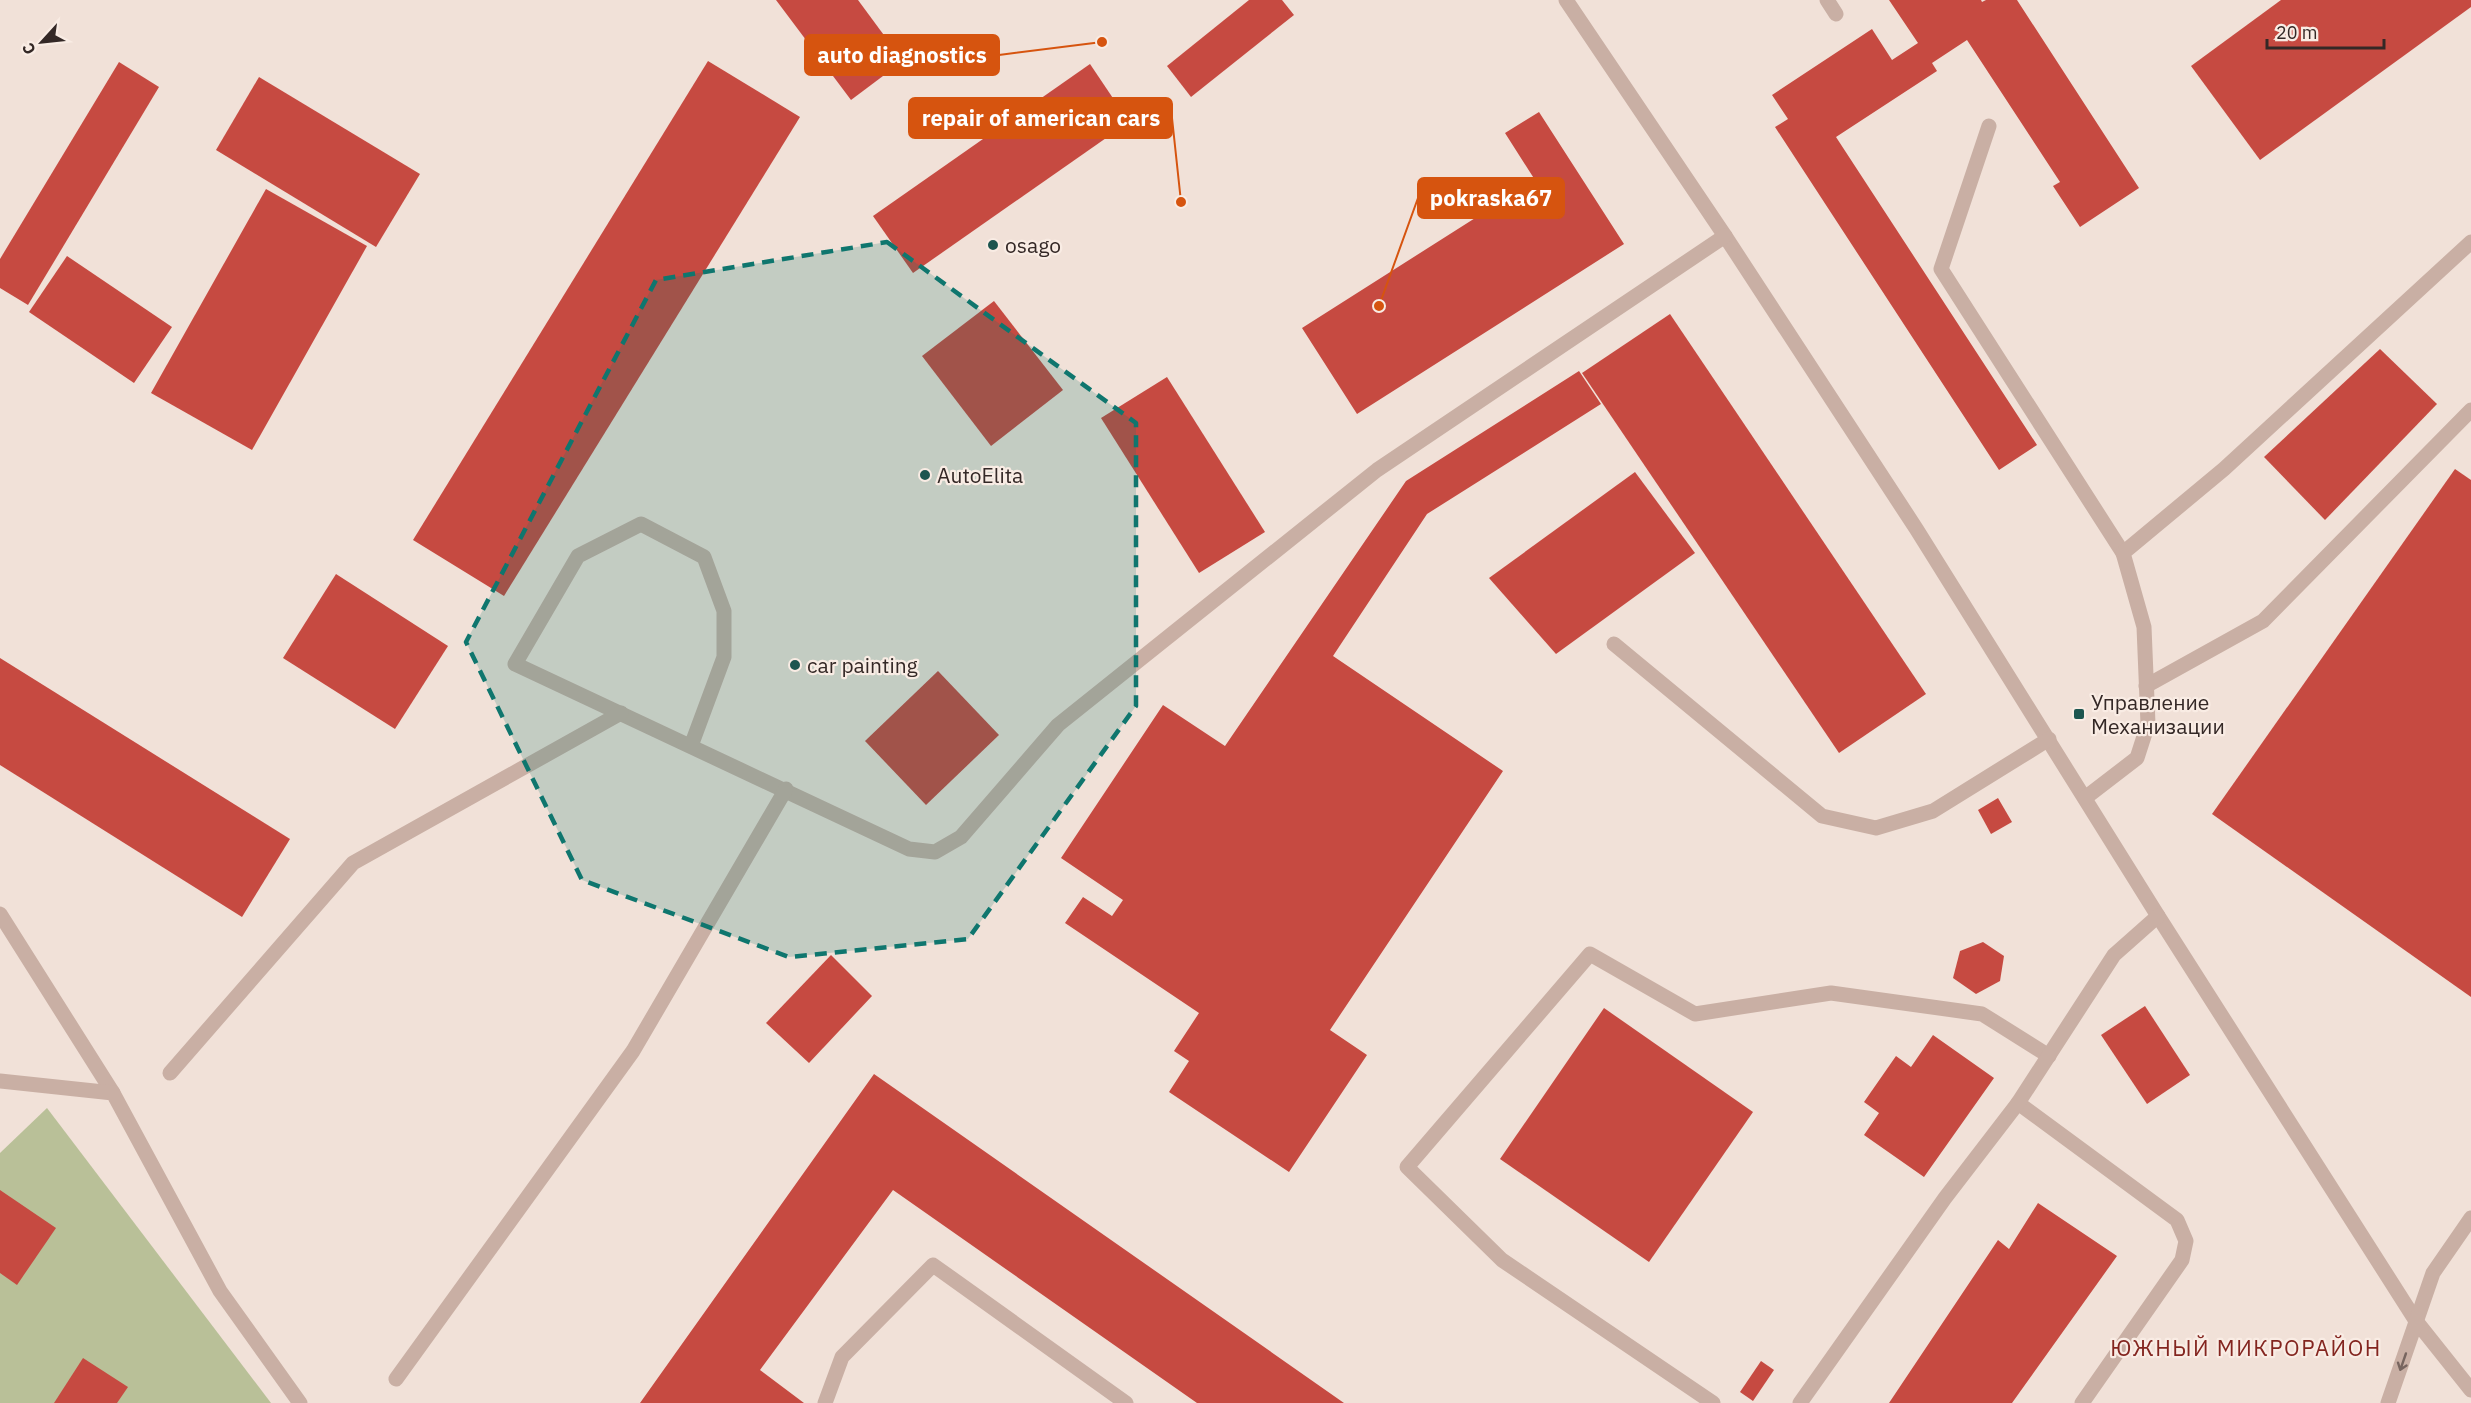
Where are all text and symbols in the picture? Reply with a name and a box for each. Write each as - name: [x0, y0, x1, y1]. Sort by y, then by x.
- north arrow: [12, 12, 72, 72]
- scale bar: [2267, 12, 2384, 50]
- text: 20 m: [2276, 21, 2318, 44]
- callout: auto diagnostics: [805, 35, 999, 75]
- text: С: [17, 40, 40, 58]
- text: auto diagnostics: [817, 40, 987, 69]
- callout: repair of american cars: [909, 98, 1172, 138]
- text: repair of american cars: [922, 103, 1160, 132]
- callout: pokraska67: [1418, 178, 1564, 218]
- text: pokraska67: [1430, 183, 1552, 212]
- place label: osago: [1005, 231, 1061, 259]
- marker: osago: [986, 238, 1000, 252]
- place label: AutoElita: [937, 461, 1023, 489]
- marker: AutoElita: [918, 468, 932, 482]
- place label: car painting: [807, 651, 918, 679]
- marker: car painting: [788, 658, 802, 672]
- place label: Управление Механизации: [2091, 688, 2225, 740]
- marker: Управление Механизации: [2072, 707, 2086, 721]
- district label: ЮЖНЫЙ МИКРОРАЙОН: [2110, 1333, 2382, 1362]
- one-way arrow: [2396, 1352, 2407, 1371]

